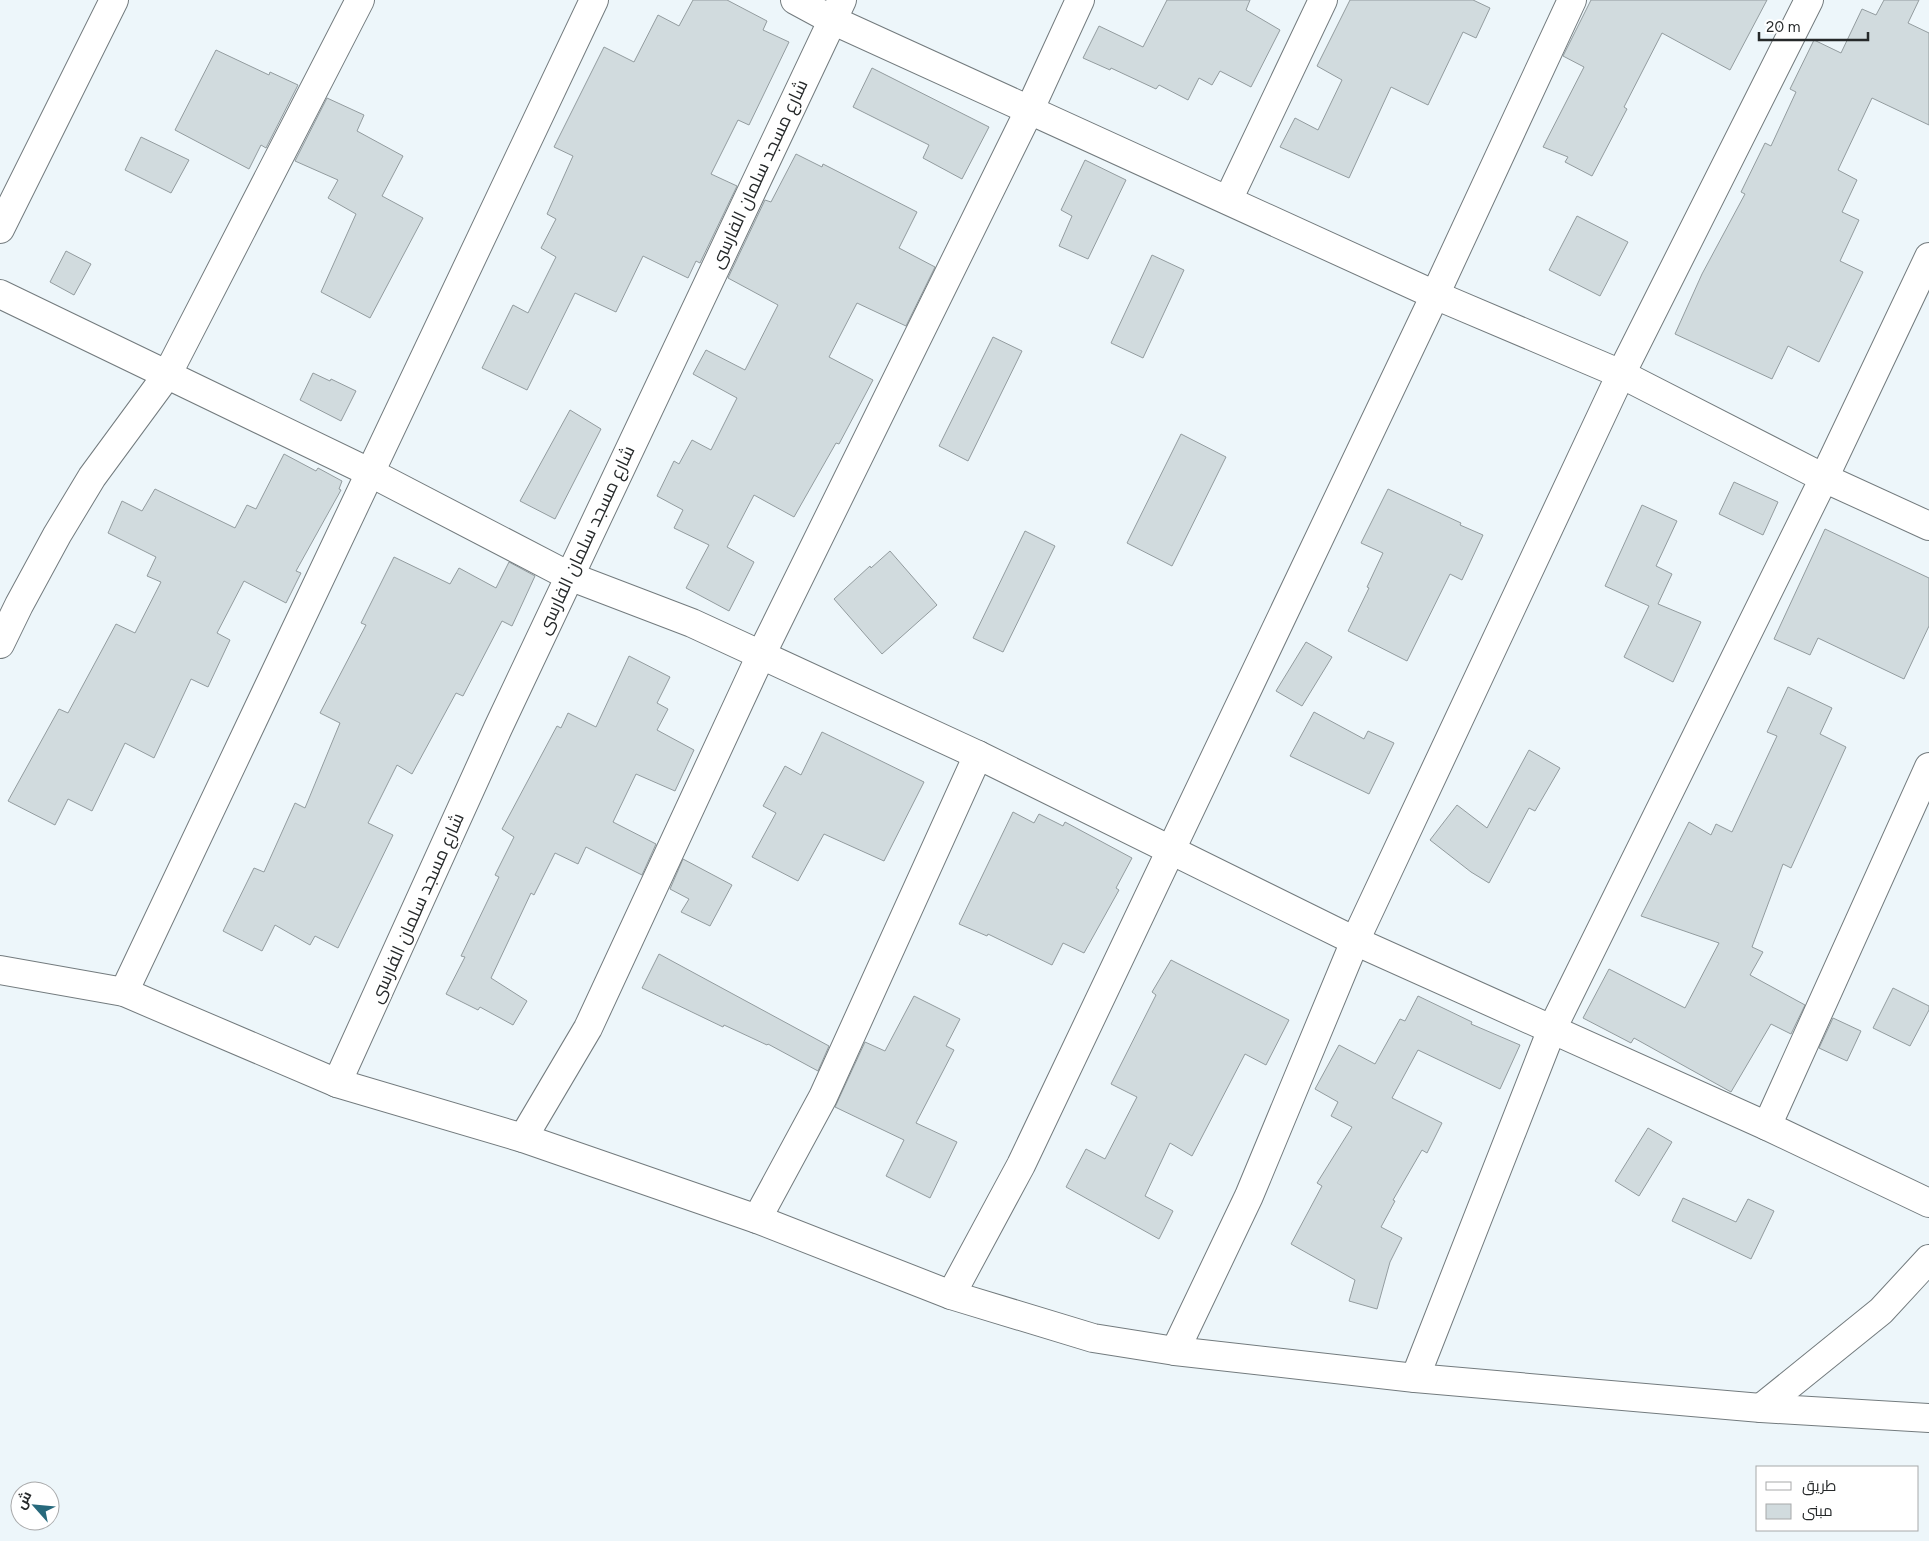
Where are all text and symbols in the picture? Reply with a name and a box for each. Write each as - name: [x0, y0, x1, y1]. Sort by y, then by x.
- scale bar: [1759, 10, 1868, 42]
- text: 20 m: [1766, 18, 1800, 36]
- street label: شارع مسجد سلمان الفارسى: [706, 76, 813, 272]
- street label: شارع مسجد سلمان الفارسى: [533, 442, 640, 638]
- street label: شارع مسجد سلمان الفارسى: [365, 809, 470, 1007]
- legend: [1756, 1466, 1919, 1531]
- text: طريق: [1802, 1477, 1836, 1496]
- north arrow: [10, 1481, 60, 1531]
- text: ش: [12, 1488, 36, 1512]
- text: مبنى: [1802, 1502, 1833, 1521]

